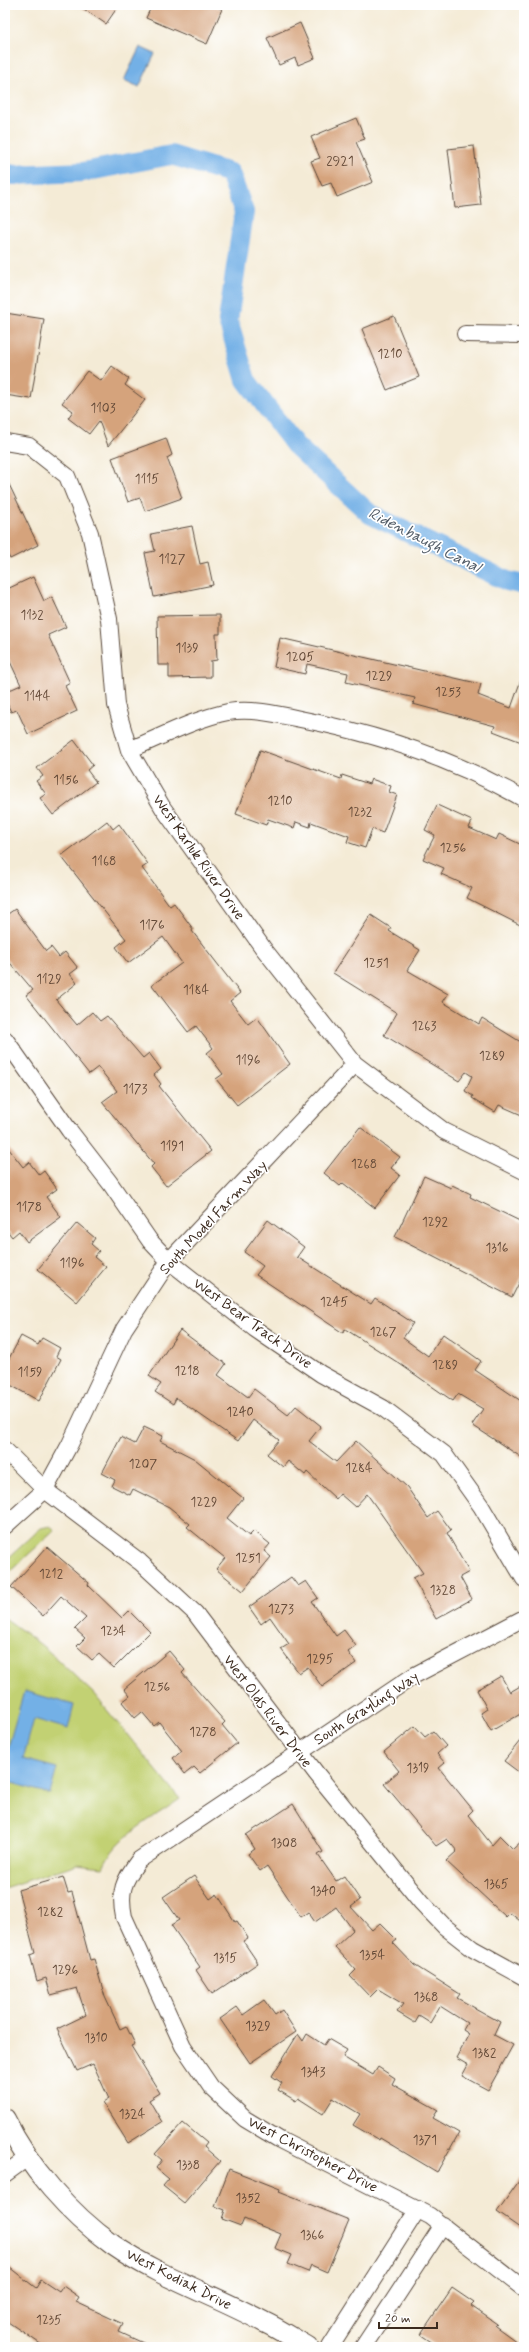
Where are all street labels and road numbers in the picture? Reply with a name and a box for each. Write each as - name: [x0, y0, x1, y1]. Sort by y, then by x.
- street label: West Karluk River Drive: [147, 791, 249, 924]
- street label: South Model Farm Way: [155, 1156, 272, 1279]
- street label: West Bear Track Drive: [189, 1274, 316, 1374]
- street label: West Olds River Drive: [218, 1651, 316, 1772]
- street label: South Grayling Way: [310, 1667, 423, 1751]
- street label: West Christopher Drive: [244, 2112, 381, 2198]
- street label: West Kodiak Drive: [122, 2245, 235, 2315]

